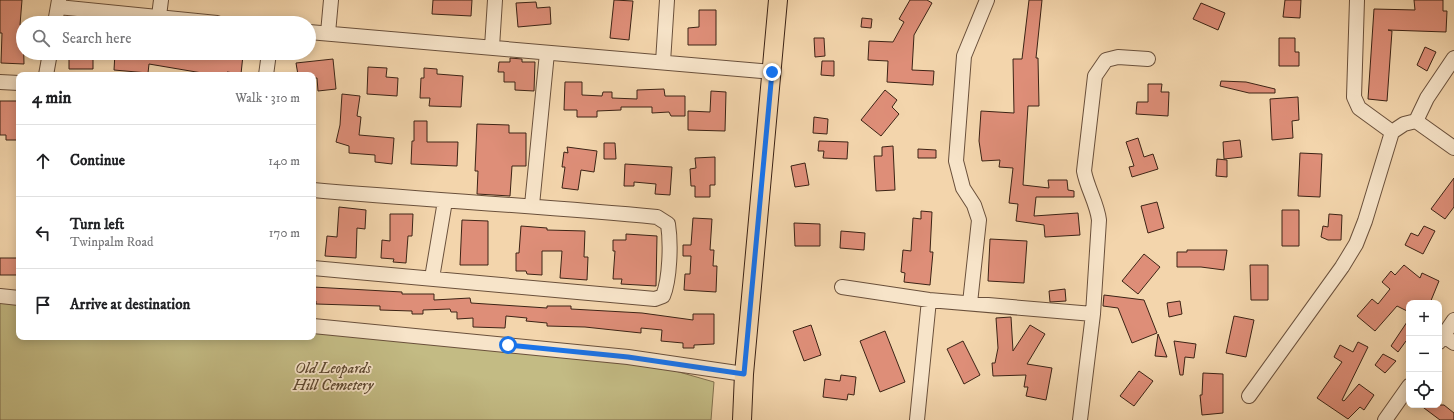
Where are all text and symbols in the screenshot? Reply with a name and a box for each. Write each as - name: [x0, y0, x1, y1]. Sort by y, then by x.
- search box: [16, 16, 316, 60]
- icon: search: [30, 27, 52, 49]
- text: Search here: [62, 29, 131, 48]
- route end: [763, 63, 781, 81]
- text: 4 min: [32, 87, 71, 109]
- text: Walk · 310 m: [235, 90, 300, 106]
- icon: ahead: [32, 150, 54, 172]
- text: Continue: [70, 151, 125, 170]
- text: 140 m: [268, 153, 300, 169]
- text: Turn left: [70, 215, 124, 234]
- icon: left: [32, 222, 54, 244]
- text: 170 m: [269, 225, 300, 241]
- text: Twinpalm Road: [70, 234, 153, 250]
- icon: arrive: [32, 294, 54, 316]
- text: Arrive at destination: [70, 295, 190, 314]
- map controls: [1406, 300, 1442, 408]
- button: +: [1406, 300, 1442, 336]
- route start: [499, 336, 517, 354]
- button: −: [1406, 336, 1442, 372]
- park label: Old Leopards Hill Cemetery: [292, 359, 374, 395]
- button: locate: [1406, 372, 1442, 408]

